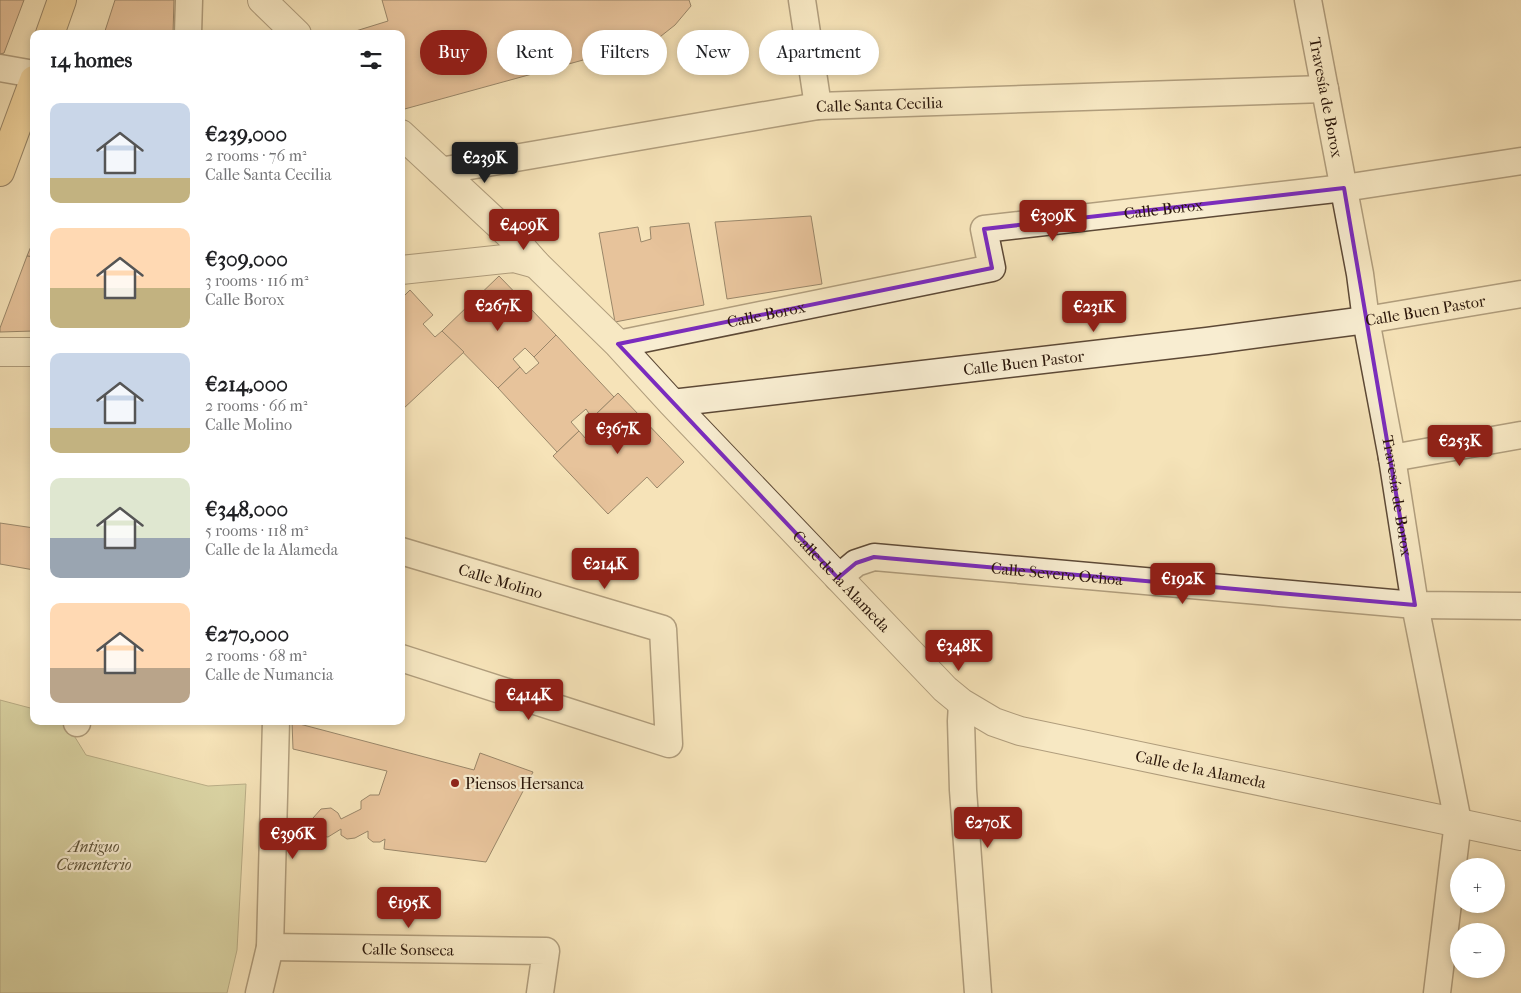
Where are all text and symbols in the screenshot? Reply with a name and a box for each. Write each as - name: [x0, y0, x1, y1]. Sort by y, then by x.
- chip: Buy: [420, 30, 487, 75]
- chip: Rent: [497, 30, 572, 75]
- chip: Filters: [582, 30, 667, 75]
- chip: New: [677, 30, 749, 75]
- chip: Apartment: [759, 30, 879, 75]
- street label: Travesía de Borox: [1305, 36, 1347, 160]
- icon: filters: [357, 46, 385, 74]
- text: 14 homes: [50, 48, 132, 72]
- street label: Calle Santa Cecilia: [816, 93, 944, 116]
- text: €239,000: [205, 122, 287, 146]
- icon: home: [90, 123, 150, 183]
- pin: €239K: [450, 142, 520, 184]
- text: 2 rooms · 76 m²: [205, 146, 306, 165]
- text: €239K: [463, 148, 507, 167]
- text: Calle Santa Cecilia: [205, 165, 332, 184]
- street label: Calle Borox: [1123, 195, 1205, 223]
- pin: €309K: [1018, 200, 1088, 242]
- text: €309K: [1031, 206, 1075, 225]
- pin: €409K: [489, 208, 559, 251]
- text: €409K: [500, 215, 548, 234]
- text: €309,000: [205, 247, 288, 271]
- icon: home: [90, 248, 150, 308]
- text: 3 rooms · 116 m²: [205, 271, 308, 290]
- text: Calle Borox: [205, 290, 284, 309]
- pin: €267K: [463, 290, 533, 332]
- pin: €231K: [1059, 290, 1129, 333]
- street label: Calle Buen Pastor: [1364, 291, 1487, 330]
- text: €267K: [475, 296, 521, 315]
- street label: Calle Borox: [725, 297, 808, 332]
- text: €231K: [1073, 297, 1115, 316]
- street label: Calle Buen Pastor: [962, 346, 1085, 379]
- text: €214,000: [205, 372, 288, 396]
- icon: home: [90, 373, 150, 433]
- text: 2 rooms · 66 m²: [205, 396, 307, 415]
- pin: €367K: [583, 412, 653, 455]
- text: Calle Molino: [205, 415, 292, 434]
- text: €367K: [596, 419, 640, 438]
- pin: €253K: [1425, 424, 1495, 467]
- text: €253K: [1439, 431, 1481, 450]
- street label: Travesía de Borox: [1378, 434, 1416, 558]
- text: €348,000: [205, 497, 288, 521]
- icon: home: [90, 498, 150, 558]
- text: 5 rooms · 118 m²: [205, 521, 308, 540]
- street label: Calle de la Alameda: [789, 526, 895, 636]
- text: Calle de la Alameda: [205, 540, 338, 559]
- pin: €214K: [570, 548, 640, 590]
- text: €214K: [583, 554, 627, 573]
- street label: Calle Severo Ochoa: [990, 558, 1124, 589]
- street label: Calle Molino: [456, 560, 545, 603]
- pin: €192K: [1148, 562, 1218, 605]
- text: €192K: [1161, 569, 1205, 588]
- text: €270,000: [205, 622, 289, 646]
- icon: home: [90, 623, 150, 683]
- pin: €348K: [924, 630, 994, 672]
- text: €348K: [936, 636, 982, 655]
- text: 2 rooms · 68 m²: [205, 646, 307, 665]
- text: Calle de Numancia: [205, 665, 333, 684]
- pin: €414K: [494, 678, 564, 721]
- text: €414K: [506, 685, 552, 704]
- street label: Calle de la Alameda: [1134, 746, 1268, 792]
- place label: Piensos Hersanca: [465, 774, 585, 793]
- marker: Piensos Hersanca: [449, 777, 461, 789]
- pin: €270K: [953, 806, 1023, 849]
- text: €270K: [965, 813, 1011, 832]
- pin: €396K: [258, 818, 328, 860]
- text: €396K: [271, 824, 315, 843]
- park label: Antiguo Cementerio: [56, 837, 132, 874]
- map controls: [1450, 858, 1505, 978]
- button: +: [1450, 858, 1505, 913]
- pin: €195K: [374, 886, 444, 929]
- text: €195K: [388, 893, 430, 912]
- button: −: [1450, 923, 1505, 978]
- street label: Calle Sonseca: [362, 939, 455, 960]

